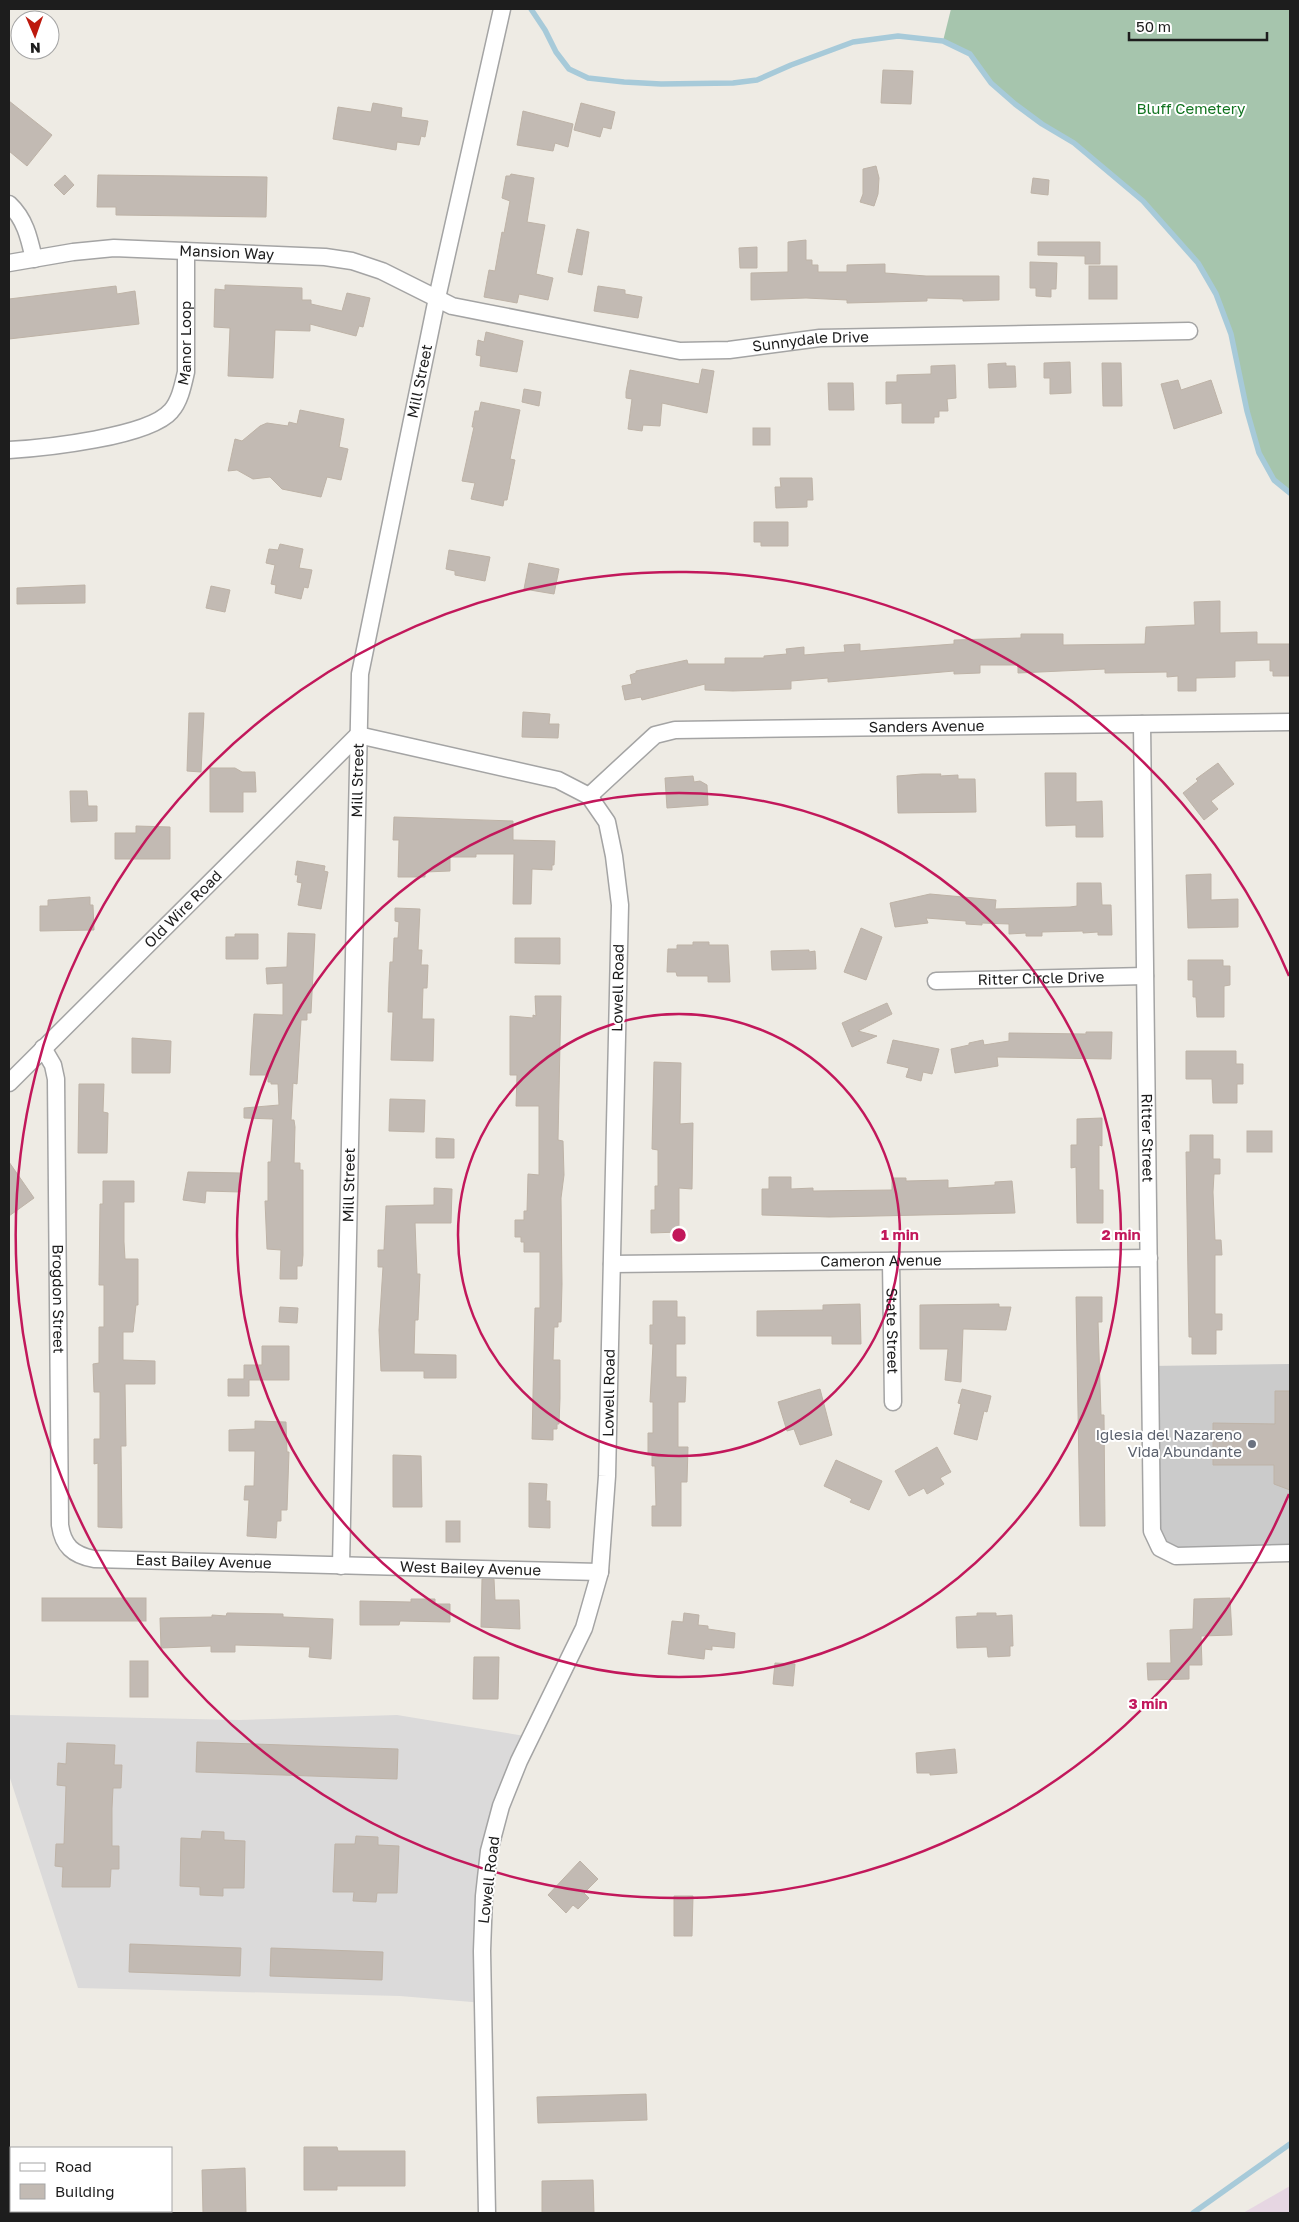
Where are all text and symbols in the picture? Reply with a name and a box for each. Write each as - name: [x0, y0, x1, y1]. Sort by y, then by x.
- north arrow: [10, 10, 60, 60]
- scale bar: [1129, 10, 1266, 42]
- text: 50 m: [1136, 17, 1171, 35]
- text: N: [30, 40, 41, 57]
- park label: Bluff Cemetery: [1136, 99, 1246, 117]
- street label: Mansion Way: [179, 241, 275, 263]
- street label: Manor Loop: [173, 301, 194, 387]
- street label: Sunnydale Drive: [751, 327, 869, 355]
- street label: Mill Street: [403, 343, 435, 420]
- street label: Sanders Avenue: [868, 716, 985, 735]
- street label: Mill Street: [347, 743, 367, 818]
- street label: Old Wire Road: [140, 866, 225, 951]
- street label: Lowell Road: [607, 944, 627, 1032]
- street label: Ritter Circle Drive: [977, 967, 1105, 988]
- street label: Ritter Street: [1139, 1093, 1158, 1183]
- street label: Mill Street: [338, 1147, 358, 1223]
- text: 1 min: [881, 1225, 919, 1243]
- text: 2 min: [1101, 1225, 1141, 1243]
- centre of rings: [670, 1226, 688, 1244]
- street label: Brogdon Street: [49, 1244, 68, 1354]
- street label: Cameron Avenue: [820, 1250, 942, 1270]
- street label: State Street: [883, 1288, 903, 1374]
- street label: Lowell Road: [598, 1349, 618, 1437]
- place label: Iglesia del Nazareno Vida Abundante: [1095, 1425, 1242, 1460]
- marker: Iglesia del Nazareno Vida Abundante: [1246, 1438, 1258, 1450]
- street label: East Bailey Avenue: [135, 1550, 272, 1572]
- street label: West Bailey Avenue: [400, 1557, 542, 1578]
- text: 3 min: [1128, 1694, 1168, 1712]
- street label: Lowell Road: [474, 1835, 502, 1925]
- legend: [10, 2147, 172, 2212]
- text: Road: [55, 2157, 92, 2175]
- text: Building: [55, 2182, 115, 2200]

